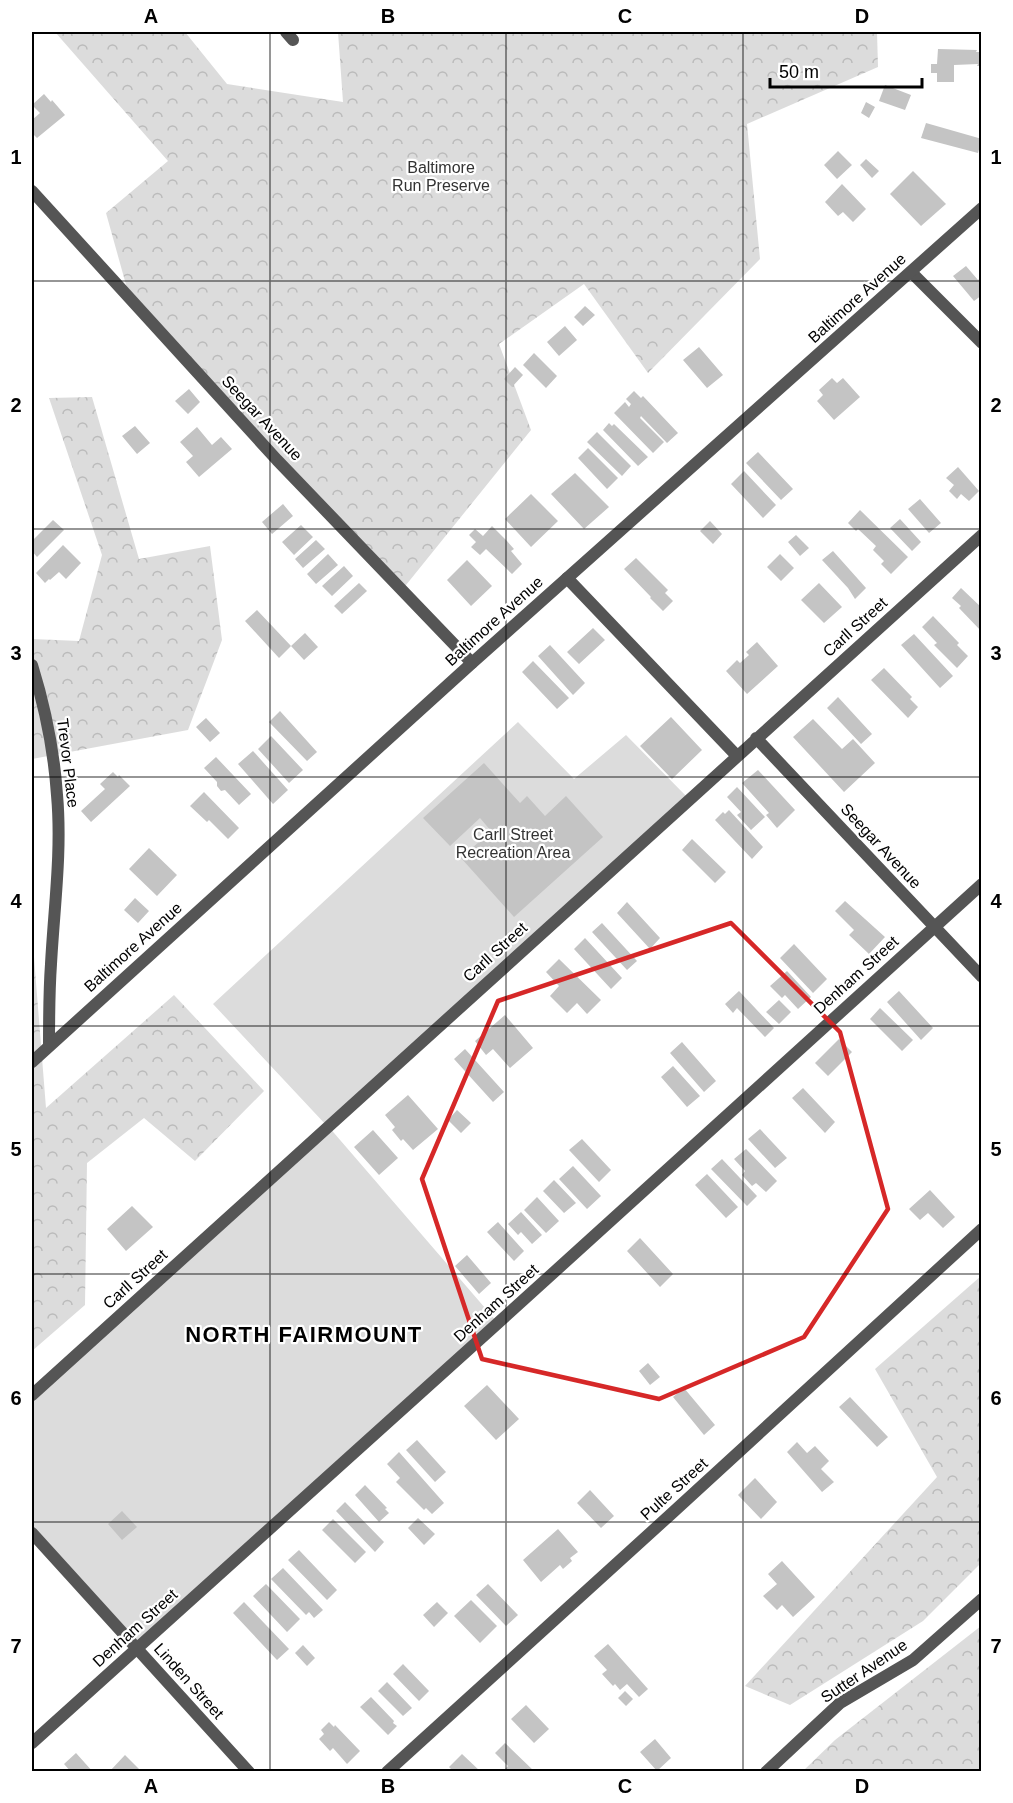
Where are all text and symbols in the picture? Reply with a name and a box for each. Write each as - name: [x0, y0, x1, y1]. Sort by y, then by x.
- text: A: [144, 5, 158, 27]
- text: B: [381, 5, 395, 27]
- text: C: [618, 5, 632, 27]
- text: D: [855, 5, 869, 27]
- scale bar: [770, 51, 922, 89]
- text: 50 m: [779, 62, 819, 82]
- text: 1: [10, 146, 22, 168]
- text: 1: [990, 146, 1002, 168]
- park label: Baltimore Run Preserve: [392, 159, 490, 194]
- street label: Baltimore Avenue: [805, 250, 909, 346]
- street label: Seegar Avenue: [219, 372, 305, 464]
- text: 2: [10, 394, 22, 416]
- text: 2: [990, 394, 1002, 416]
- street label: Baltimore Avenue: [442, 573, 546, 669]
- street label: Carll Street: [820, 594, 891, 660]
- text: 3: [10, 642, 22, 664]
- text: 3: [990, 642, 1002, 664]
- street label: Trevor Place: [54, 717, 82, 809]
- street label: Seegar Avenue: [838, 800, 924, 892]
- park label: Carll Street Recreation Area: [456, 826, 570, 861]
- text: 4: [10, 890, 22, 912]
- text: 4: [990, 890, 1002, 912]
- street label: Baltimore Avenue: [81, 899, 185, 995]
- street label: Carll Street: [460, 919, 531, 985]
- street label: Denham Street: [810, 932, 902, 1017]
- text: 5: [10, 1138, 22, 1160]
- text: 5: [990, 1138, 1002, 1160]
- street label: Carll Street: [100, 1246, 171, 1312]
- street label: Denham Street: [450, 1260, 542, 1345]
- district label: NORTH FAIRMOUNT: [185, 1322, 423, 1347]
- text: 6: [10, 1387, 22, 1409]
- text: 6: [990, 1387, 1002, 1409]
- street label: Pulte Street: [637, 1454, 711, 1523]
- street label: Denham Street: [89, 1585, 181, 1670]
- text: 7: [10, 1635, 22, 1657]
- text: 7: [990, 1635, 1002, 1657]
- street label: Sutter Avenue: [818, 1636, 910, 1706]
- street label: Linden Street: [151, 1640, 228, 1722]
- text: A: [144, 1775, 158, 1797]
- text: B: [381, 1775, 395, 1797]
- text: C: [618, 1775, 632, 1797]
- text: D: [855, 1775, 869, 1797]

